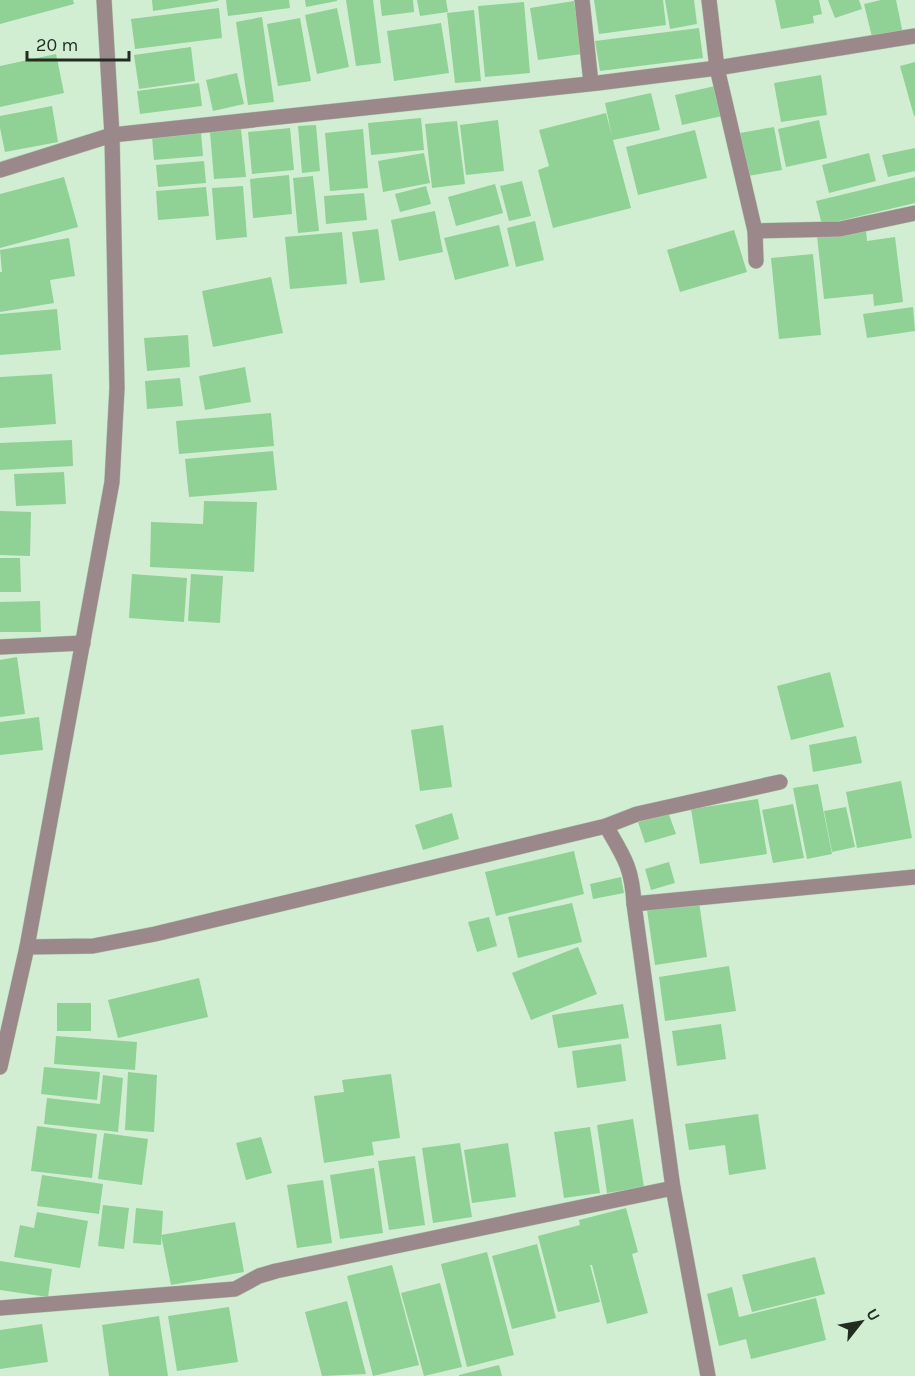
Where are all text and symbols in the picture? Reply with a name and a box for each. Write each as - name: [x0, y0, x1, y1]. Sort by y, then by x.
- scale bar: [27, 24, 129, 62]
- text: 20 m: [36, 34, 78, 56]
- north arrow: [831, 1292, 891, 1352]
- text: U: [862, 1305, 884, 1324]

